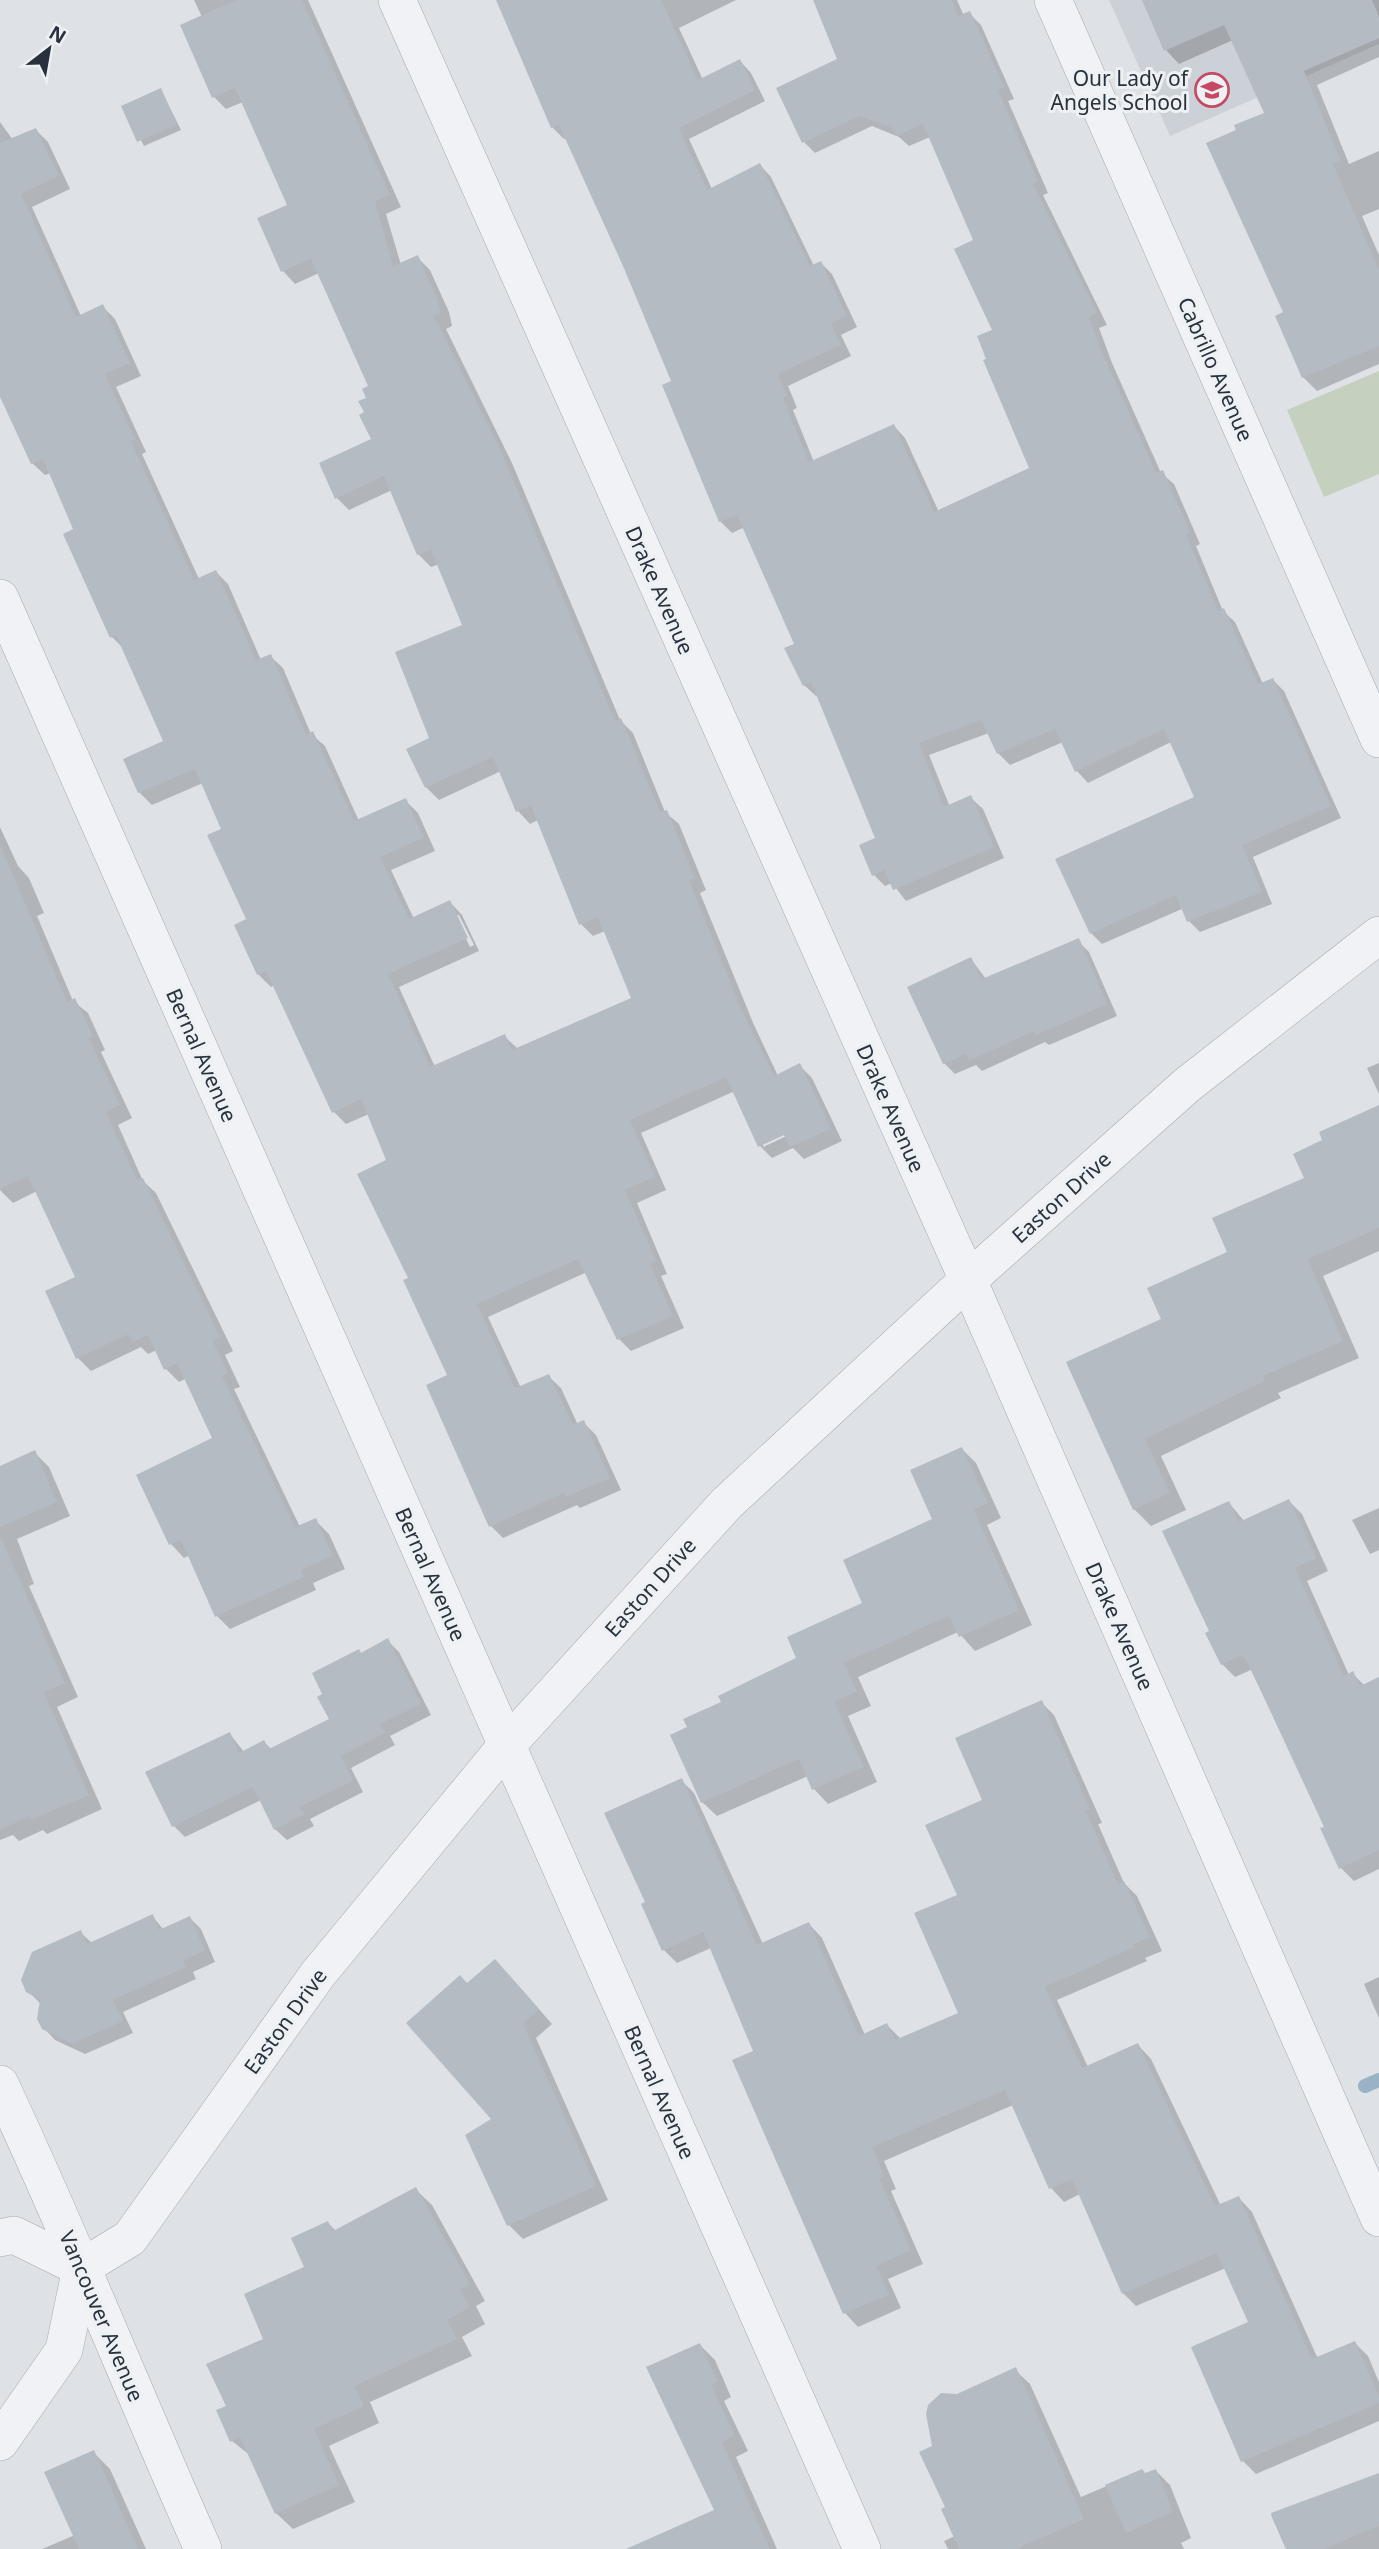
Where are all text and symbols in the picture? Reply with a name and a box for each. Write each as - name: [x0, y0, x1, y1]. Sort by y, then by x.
- north arrow: [14, 14, 84, 84]
- text: N: [44, 19, 71, 50]
- place label: Our Lady of Angels School: [1050, 64, 1190, 116]
- school or university icon: Our Lady of Angels School: [1193, 71, 1231, 109]
- street label: Cabrillo Avenue: [1172, 293, 1260, 445]
- street label: Drake Avenue: [619, 521, 701, 659]
- street label: Bernal Avenue: [160, 984, 244, 1126]
- street label: Drake Avenue: [850, 1039, 932, 1177]
- street label: Easton Drive: [1005, 1145, 1117, 1249]
- street label: Bernal Avenue: [389, 1503, 473, 1645]
- street label: Easton Drive: [598, 1531, 702, 1643]
- street label: Drake Avenue: [1079, 1557, 1161, 1695]
- street label: Easton Drive: [237, 1963, 333, 2079]
- street label: Bernal Avenue: [618, 2021, 702, 2163]
- street label: Vancouver Avenue: [53, 2226, 151, 2406]

